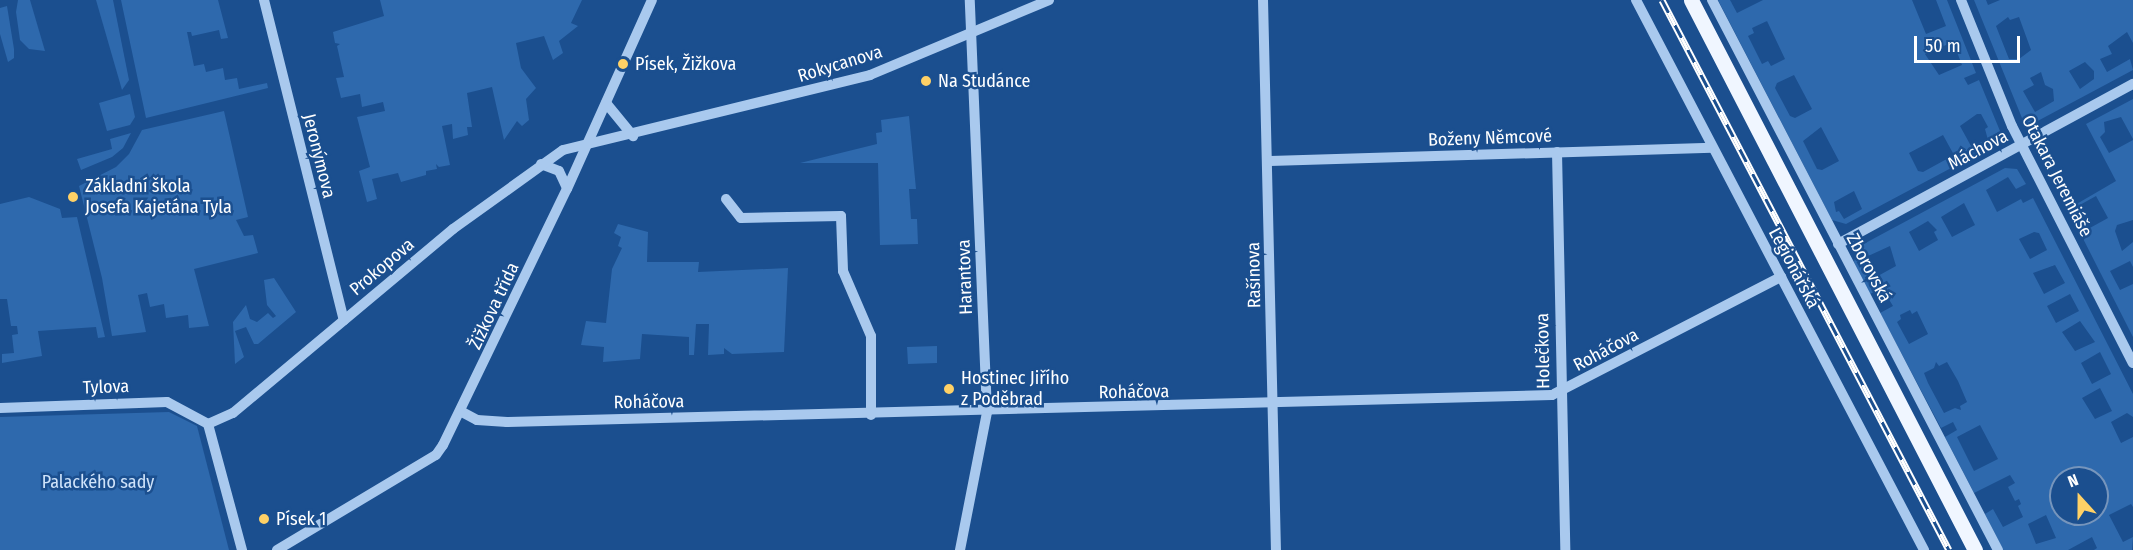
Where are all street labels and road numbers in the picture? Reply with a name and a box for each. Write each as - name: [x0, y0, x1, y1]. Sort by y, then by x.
- street label: Rokycanova: [795, 41, 885, 87]
- street label: Jeronýmova: [298, 112, 340, 200]
- street label: Otakara Jeremiáše: [2017, 112, 2097, 240]
- street label: Boženy Němcové: [1428, 125, 1552, 151]
- street label: Máchova: [1944, 125, 2012, 175]
- street label: Legionářská: [1764, 224, 1824, 312]
- street label: Zborovská: [1842, 230, 1896, 306]
- street label: Prokopova: [345, 234, 419, 300]
- street label: Harantova: [953, 239, 977, 315]
- street label: Rašínova: [1243, 242, 1265, 308]
- street label: Žižkova třída: [464, 259, 524, 353]
- street label: Holečkova: [1532, 313, 1554, 389]
- street label: Roháčova: [1570, 324, 1642, 376]
- street label: Tylova: [82, 375, 130, 399]
- street label: Roháčova: [1098, 381, 1170, 403]
- street label: Roháčova: [613, 391, 685, 413]

